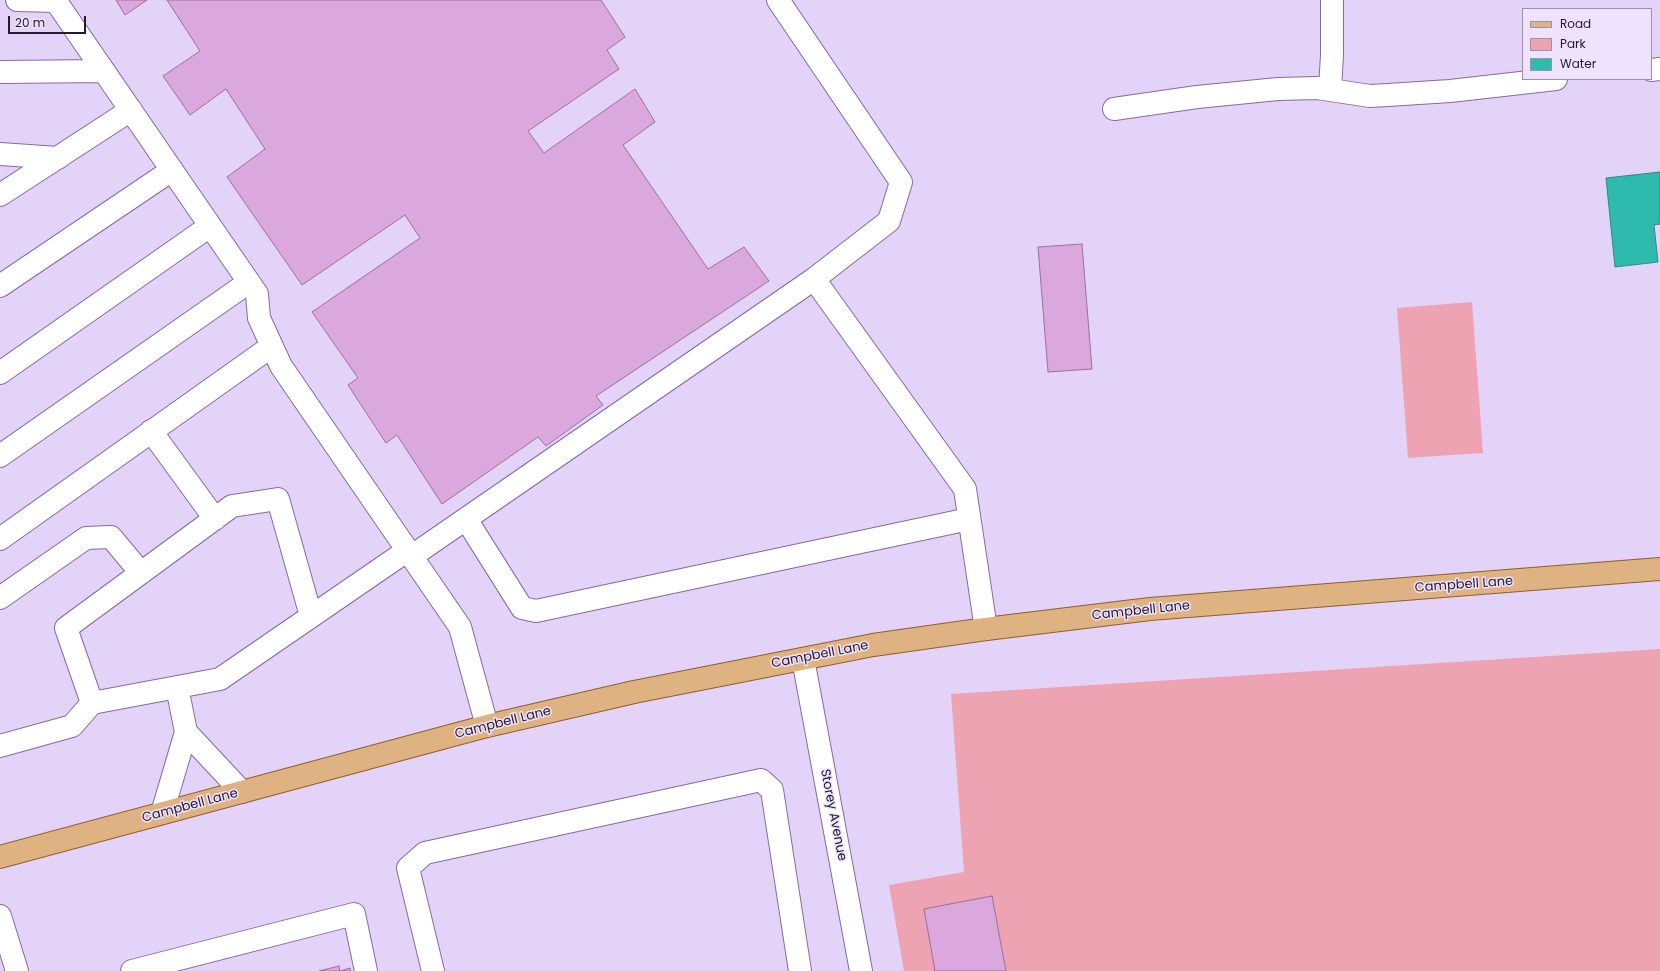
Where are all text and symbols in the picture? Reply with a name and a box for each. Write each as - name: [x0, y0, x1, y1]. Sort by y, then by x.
- scale bar: [10, 8, 88, 34]
- legend: [1522, 8, 1652, 80]
- text: 20 m: [15, 14, 45, 31]
- text: Road: [1560, 15, 1591, 32]
- text: Park: [1560, 35, 1586, 52]
- text: Water: [1560, 55, 1596, 72]
- street label: Campbell Lane: [1414, 574, 1514, 596]
- street label: Campbell Lane: [1091, 598, 1191, 624]
- street label: Campbell Lane: [770, 638, 870, 672]
- street label: Campbell Lane: [453, 704, 553, 742]
- street label: Storey Avenue: [816, 768, 850, 862]
- street label: Campbell Lane: [140, 786, 240, 826]

